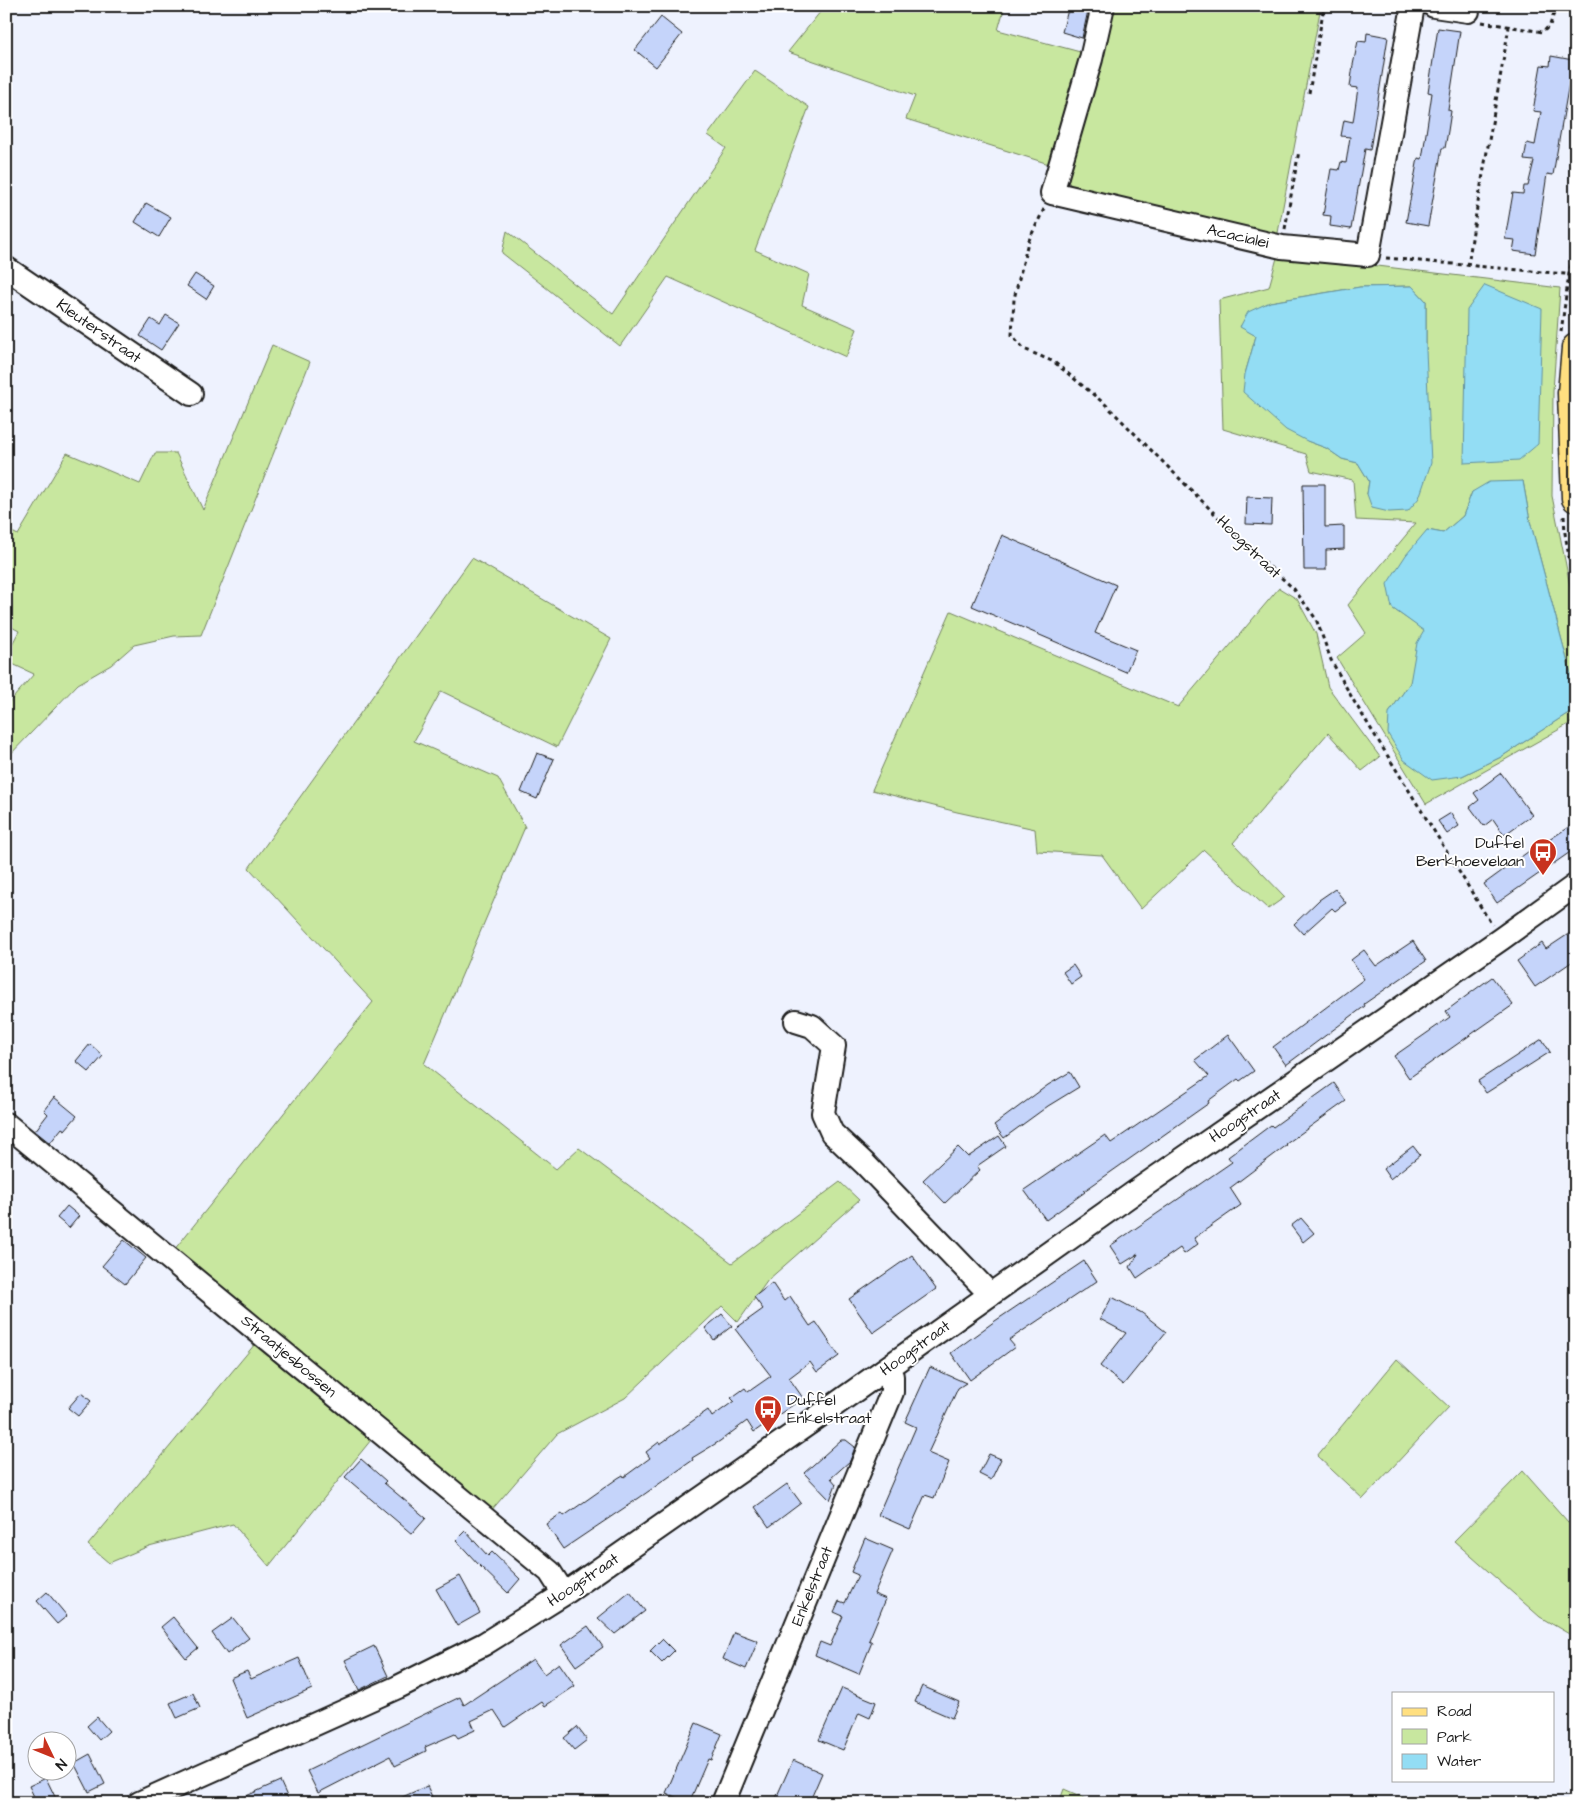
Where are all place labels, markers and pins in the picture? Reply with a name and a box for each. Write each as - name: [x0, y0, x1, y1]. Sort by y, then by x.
- place label: Duffel Berkhoevelaan: [1416, 832, 1524, 872]
- bus stop icon: Duffel Berkhoevelaan: [1528, 837, 1558, 876]
- place label: Duffel Enkelstraat: [787, 1389, 872, 1429]
- bus stop icon: Duffel Enkelstraat: [753, 1394, 783, 1433]

